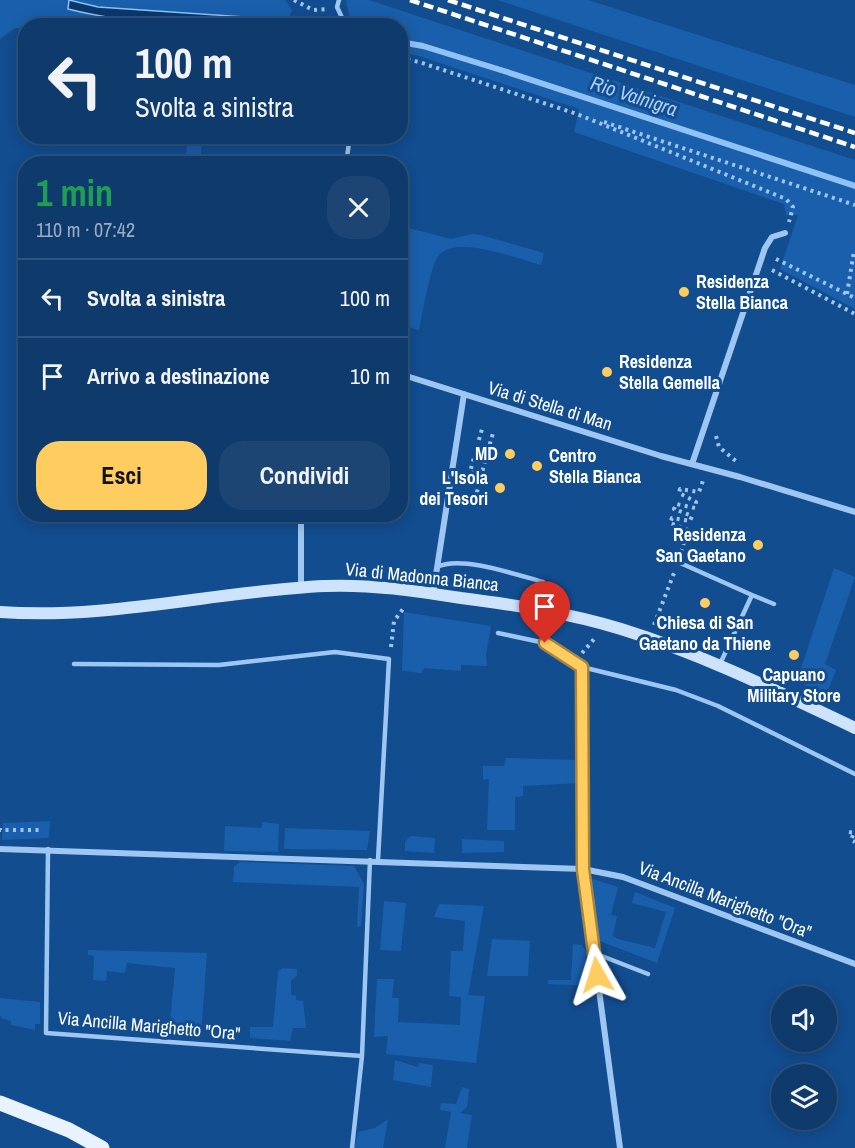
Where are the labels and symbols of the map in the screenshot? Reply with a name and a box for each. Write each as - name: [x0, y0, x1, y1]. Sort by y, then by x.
- water label: Rio Valnigra: [587, 69, 681, 122]
- place label: Residenza Stella Bianca: [696, 269, 789, 315]
- marker: Residenza Stella Bianca: [677, 285, 691, 299]
- place label: Residenza Stella Gemella: [619, 349, 721, 395]
- marker: Residenza Stella Gemella: [600, 365, 614, 379]
- street label: Via di Stella di Man: [485, 375, 615, 436]
- place label: MD: [475, 441, 498, 466]
- place label: Centro Stella Bianca: [549, 443, 642, 489]
- marker: MD: [503, 447, 517, 461]
- marker: Centro Stella Bianca: [530, 459, 544, 473]
- place label: L'Isola dei Tesori: [419, 465, 489, 511]
- marker: L'Isola dei Tesori: [493, 481, 507, 495]
- place label: Residenza San Gaetano: [656, 522, 747, 568]
- marker: Residenza San Gaetano: [751, 538, 765, 552]
- street label: Via di Madonna Bianca: [344, 556, 500, 597]
- pin: [519, 581, 570, 643]
- marker: Chiesa di San Gaetano da Thiene: [698, 596, 712, 610]
- place label: Chiesa di San Gaetano da Thiene: [639, 610, 771, 656]
- marker: Capuano Military Store: [787, 648, 801, 662]
- place label: Capuano Military Store: [747, 662, 841, 708]
- street label: Via Ancilla Marighetto "Ora": [635, 855, 815, 944]
- position arrow: [565, 943, 629, 1007]
- street label: Via Ancilla Marighetto "Ora": [57, 1005, 241, 1046]

